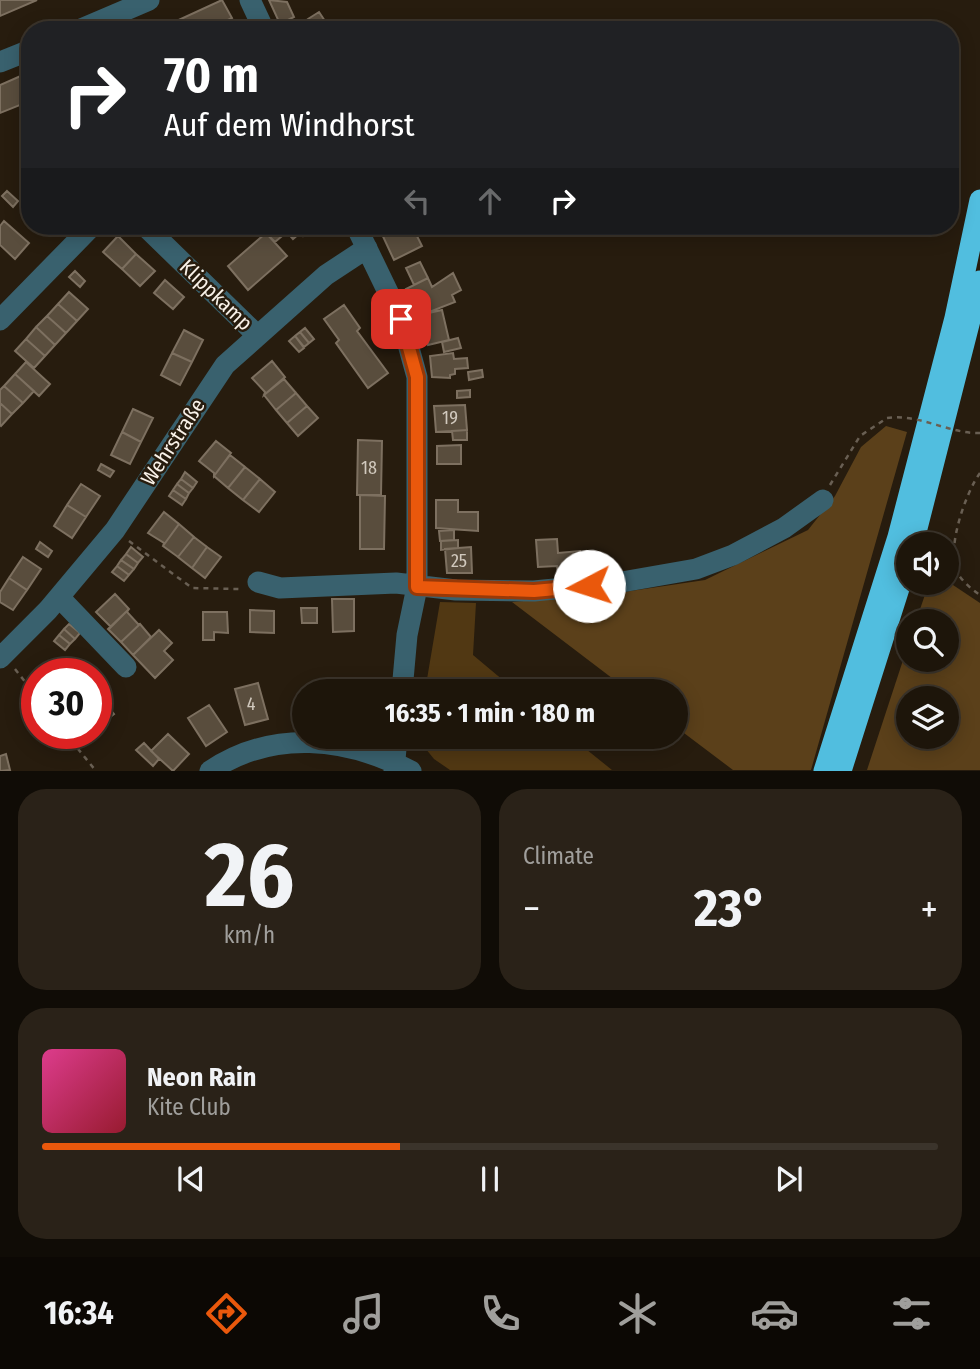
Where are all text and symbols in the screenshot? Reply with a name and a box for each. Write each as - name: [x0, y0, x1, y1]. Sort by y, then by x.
- text: 70 m: [164, 46, 259, 105]
- icon: right: [49, 49, 140, 140]
- text: Auf dem Windhorst: [164, 106, 415, 144]
- icon: left: [398, 182, 436, 220]
- icon: ahead: [471, 182, 509, 220]
- icon: right: [544, 182, 582, 220]
- street label: Klippkamp: [174, 254, 258, 336]
- pin: [371, 289, 431, 349]
- icon: arrive: [382, 300, 420, 338]
- street label: Wehrstraße: [135, 394, 211, 490]
- house number: 19: [442, 407, 458, 429]
- house number: 18: [361, 457, 377, 479]
- map controls: [896, 532, 959, 749]
- button: sound: [896, 532, 959, 595]
- position arrow: [552, 549, 626, 623]
- house number: 25: [451, 550, 467, 572]
- button: search: [896, 609, 959, 672]
- speed limit sign: 30: [21, 658, 112, 749]
- button: layers: [896, 686, 959, 749]
- house number: 4: [247, 693, 256, 715]
- text: 16:35 · 1 min · 180 m: [385, 698, 595, 729]
- text: 26: [205, 821, 294, 930]
- text: Climate: [523, 842, 594, 870]
- text: 23°: [694, 877, 767, 940]
- text: −: [523, 886, 540, 932]
- text: +: [921, 886, 938, 932]
- text: km/h: [224, 921, 275, 949]
- text: Neon Rain: [147, 1062, 256, 1093]
- text: Kite Club: [147, 1093, 231, 1121]
- icon: previous: [172, 1160, 210, 1198]
- icon: pause: [471, 1160, 509, 1198]
- icon: next: [770, 1160, 808, 1198]
- icon: directions: [202, 1289, 251, 1338]
- icon: music: [339, 1289, 388, 1338]
- icon: phone: [476, 1289, 525, 1338]
- icon: climate: [613, 1289, 662, 1338]
- icon: car: [750, 1289, 799, 1338]
- icon: filters: [887, 1289, 936, 1338]
- text: 16:34: [44, 1294, 114, 1332]

